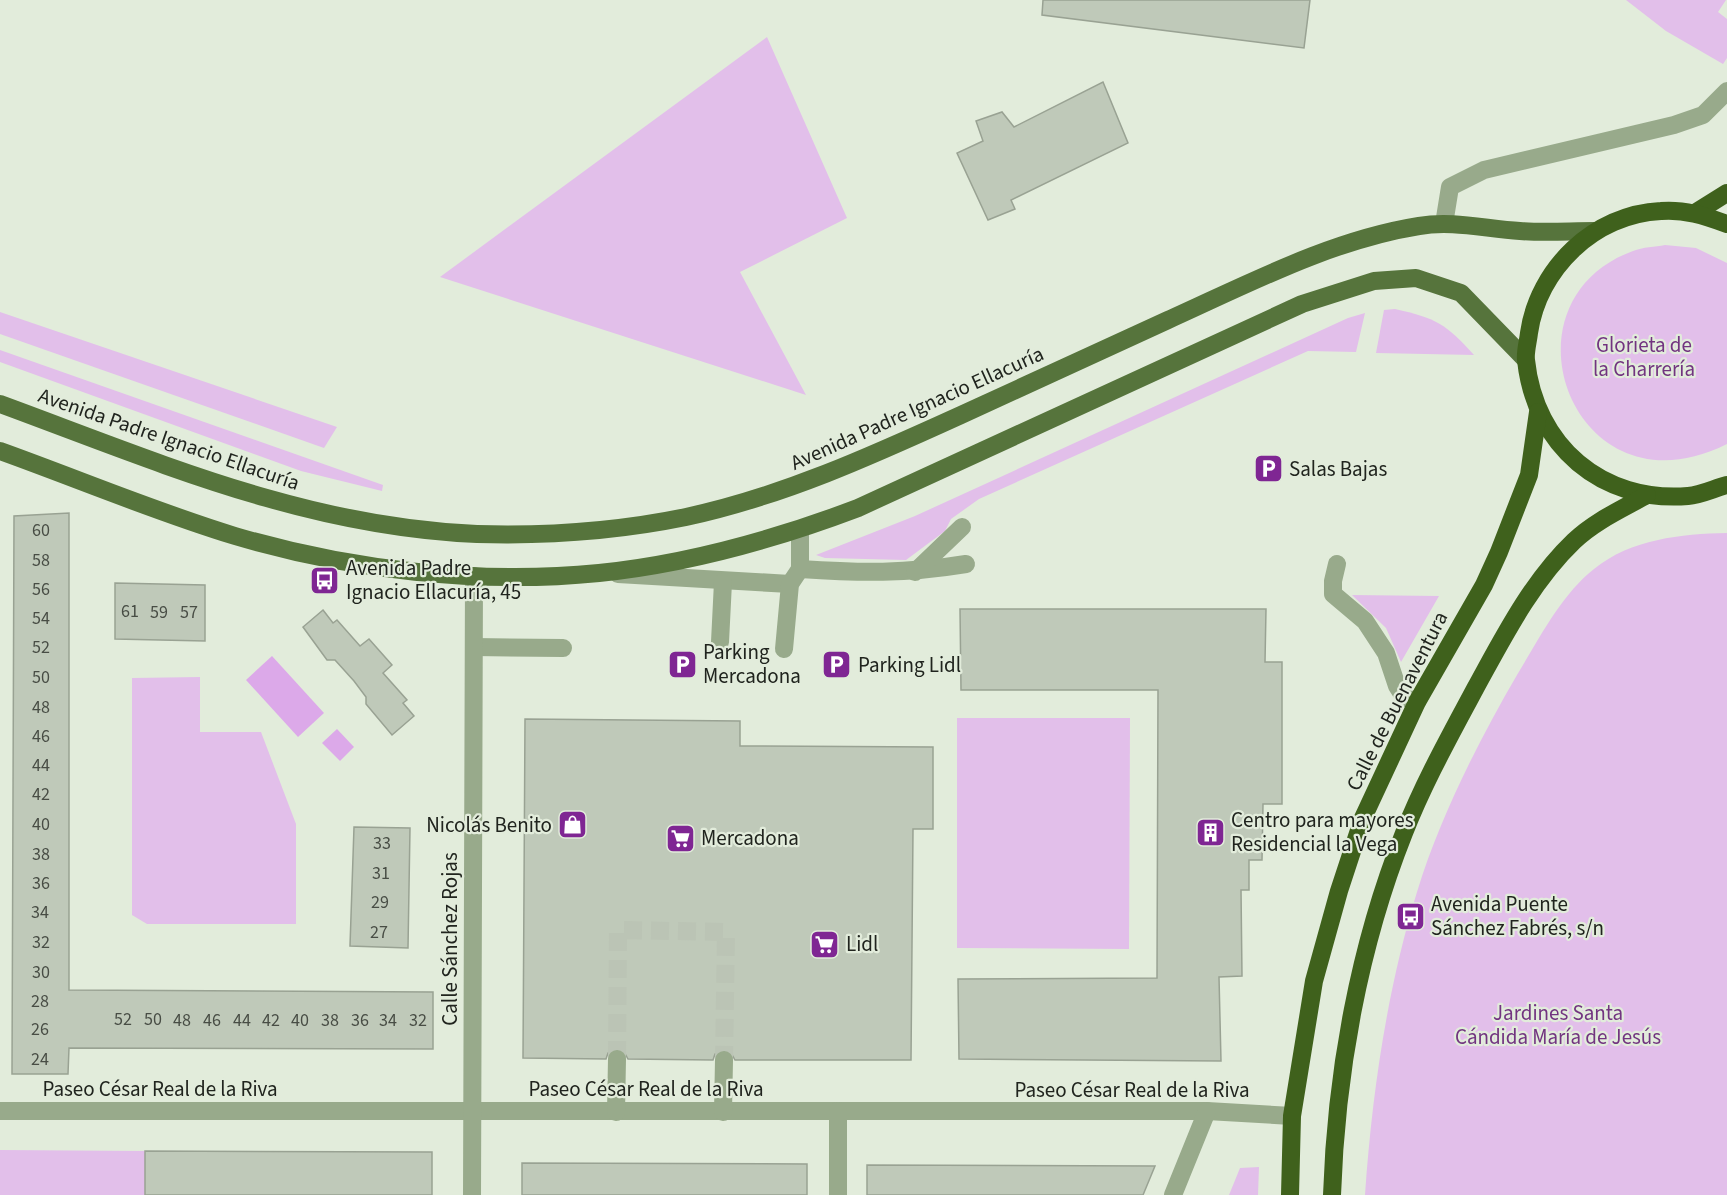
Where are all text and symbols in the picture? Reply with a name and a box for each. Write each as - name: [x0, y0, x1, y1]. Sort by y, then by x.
- park label: Glorieta de la Charrería: [1593, 330, 1695, 384]
- street label: Avenida Padre Ignacio Ellacuría: [786, 339, 1048, 477]
- street label: Avenida Padre Ignacio Ellacuría: [34, 380, 304, 498]
- parking icon: Salas Bajas: [1252, 453, 1284, 485]
- place label: Salas Bajas: [1289, 454, 1387, 484]
- house number: 60: [32, 518, 50, 543]
- house number: 58: [32, 548, 50, 573]
- place label: Avenida Padre Ignacio Ellacuría, 45: [346, 553, 521, 607]
- bus stop icon: Avenida Padre Ignacio Ellacuría, 45: [309, 564, 341, 596]
- house number: 56: [32, 577, 50, 602]
- house number: 61: [121, 599, 139, 624]
- house number: 59: [150, 600, 168, 625]
- house number: 57: [180, 600, 198, 625]
- house number: 54: [32, 606, 50, 631]
- street label: Calle de Buenaventura: [1339, 606, 1455, 796]
- house number: 52: [32, 635, 50, 660]
- place label: Parking Mercadona: [703, 637, 801, 691]
- parking icon: Parking Mercadona: [666, 648, 698, 680]
- parking icon: Parking Lidl: [821, 649, 853, 681]
- place label: Parking Lidl: [858, 650, 961, 680]
- house number: 50: [32, 665, 50, 690]
- house number: 48: [32, 695, 50, 720]
- house number: 46: [32, 724, 50, 749]
- house number: 44: [32, 753, 50, 778]
- house number: 42: [32, 782, 50, 807]
- place label: Centro para mayores Residencial la Vega: [1231, 805, 1414, 859]
- shop icon: Nicolás Benito: [557, 809, 589, 841]
- place label: Nicolás Benito: [426, 810, 552, 840]
- house number: 40: [32, 812, 50, 837]
- building icon: Centro para mayores Residencial la Vega: [1194, 816, 1226, 848]
- supermarket icon: Mercadona: [664, 822, 696, 854]
- place label: Mercadona: [701, 823, 799, 853]
- house number: 33: [373, 831, 391, 856]
- house number: 38: [32, 842, 50, 867]
- street label: Calle Sánchez Rojas: [435, 852, 465, 1026]
- house number: 31: [372, 861, 390, 886]
- house number: 36: [32, 871, 50, 896]
- place label: Avenida Puente Sánchez Fabrés, s/n: [1431, 889, 1604, 943]
- house number: 29: [371, 890, 389, 915]
- house number: 34: [31, 900, 49, 925]
- bus stop icon: Avenida Puente Sánchez Fabrés, s/n: [1394, 900, 1426, 932]
- house number: 27: [370, 920, 388, 945]
- supermarket icon: Lidl: [809, 928, 841, 960]
- place label: Lidl: [846, 929, 878, 959]
- house number: 32: [32, 930, 50, 955]
- house number: 30: [32, 960, 50, 985]
- house number: 28: [31, 989, 49, 1014]
- park label: Jardines Santa Cándida María de Jesús: [1455, 998, 1661, 1052]
- house number: 52: [114, 1007, 132, 1032]
- house number: 50: [144, 1007, 162, 1032]
- house number: 48: [173, 1008, 191, 1033]
- house number: 46: [203, 1008, 221, 1033]
- house number: 44: [233, 1008, 251, 1033]
- house number: 42: [262, 1008, 280, 1033]
- house number: 40: [291, 1008, 309, 1033]
- house number: 38: [321, 1008, 339, 1033]
- house number: 36: [351, 1008, 369, 1033]
- house number: 34: [379, 1008, 397, 1033]
- house number: 32: [409, 1008, 427, 1033]
- house number: 26: [31, 1017, 49, 1042]
- house number: 24: [31, 1047, 49, 1072]
- street label: Paseo César Real de la Riva: [42, 1074, 278, 1104]
- street label: Paseo César Real de la Riva: [528, 1074, 764, 1104]
- street label: Paseo César Real de la Riva: [1014, 1075, 1250, 1105]

